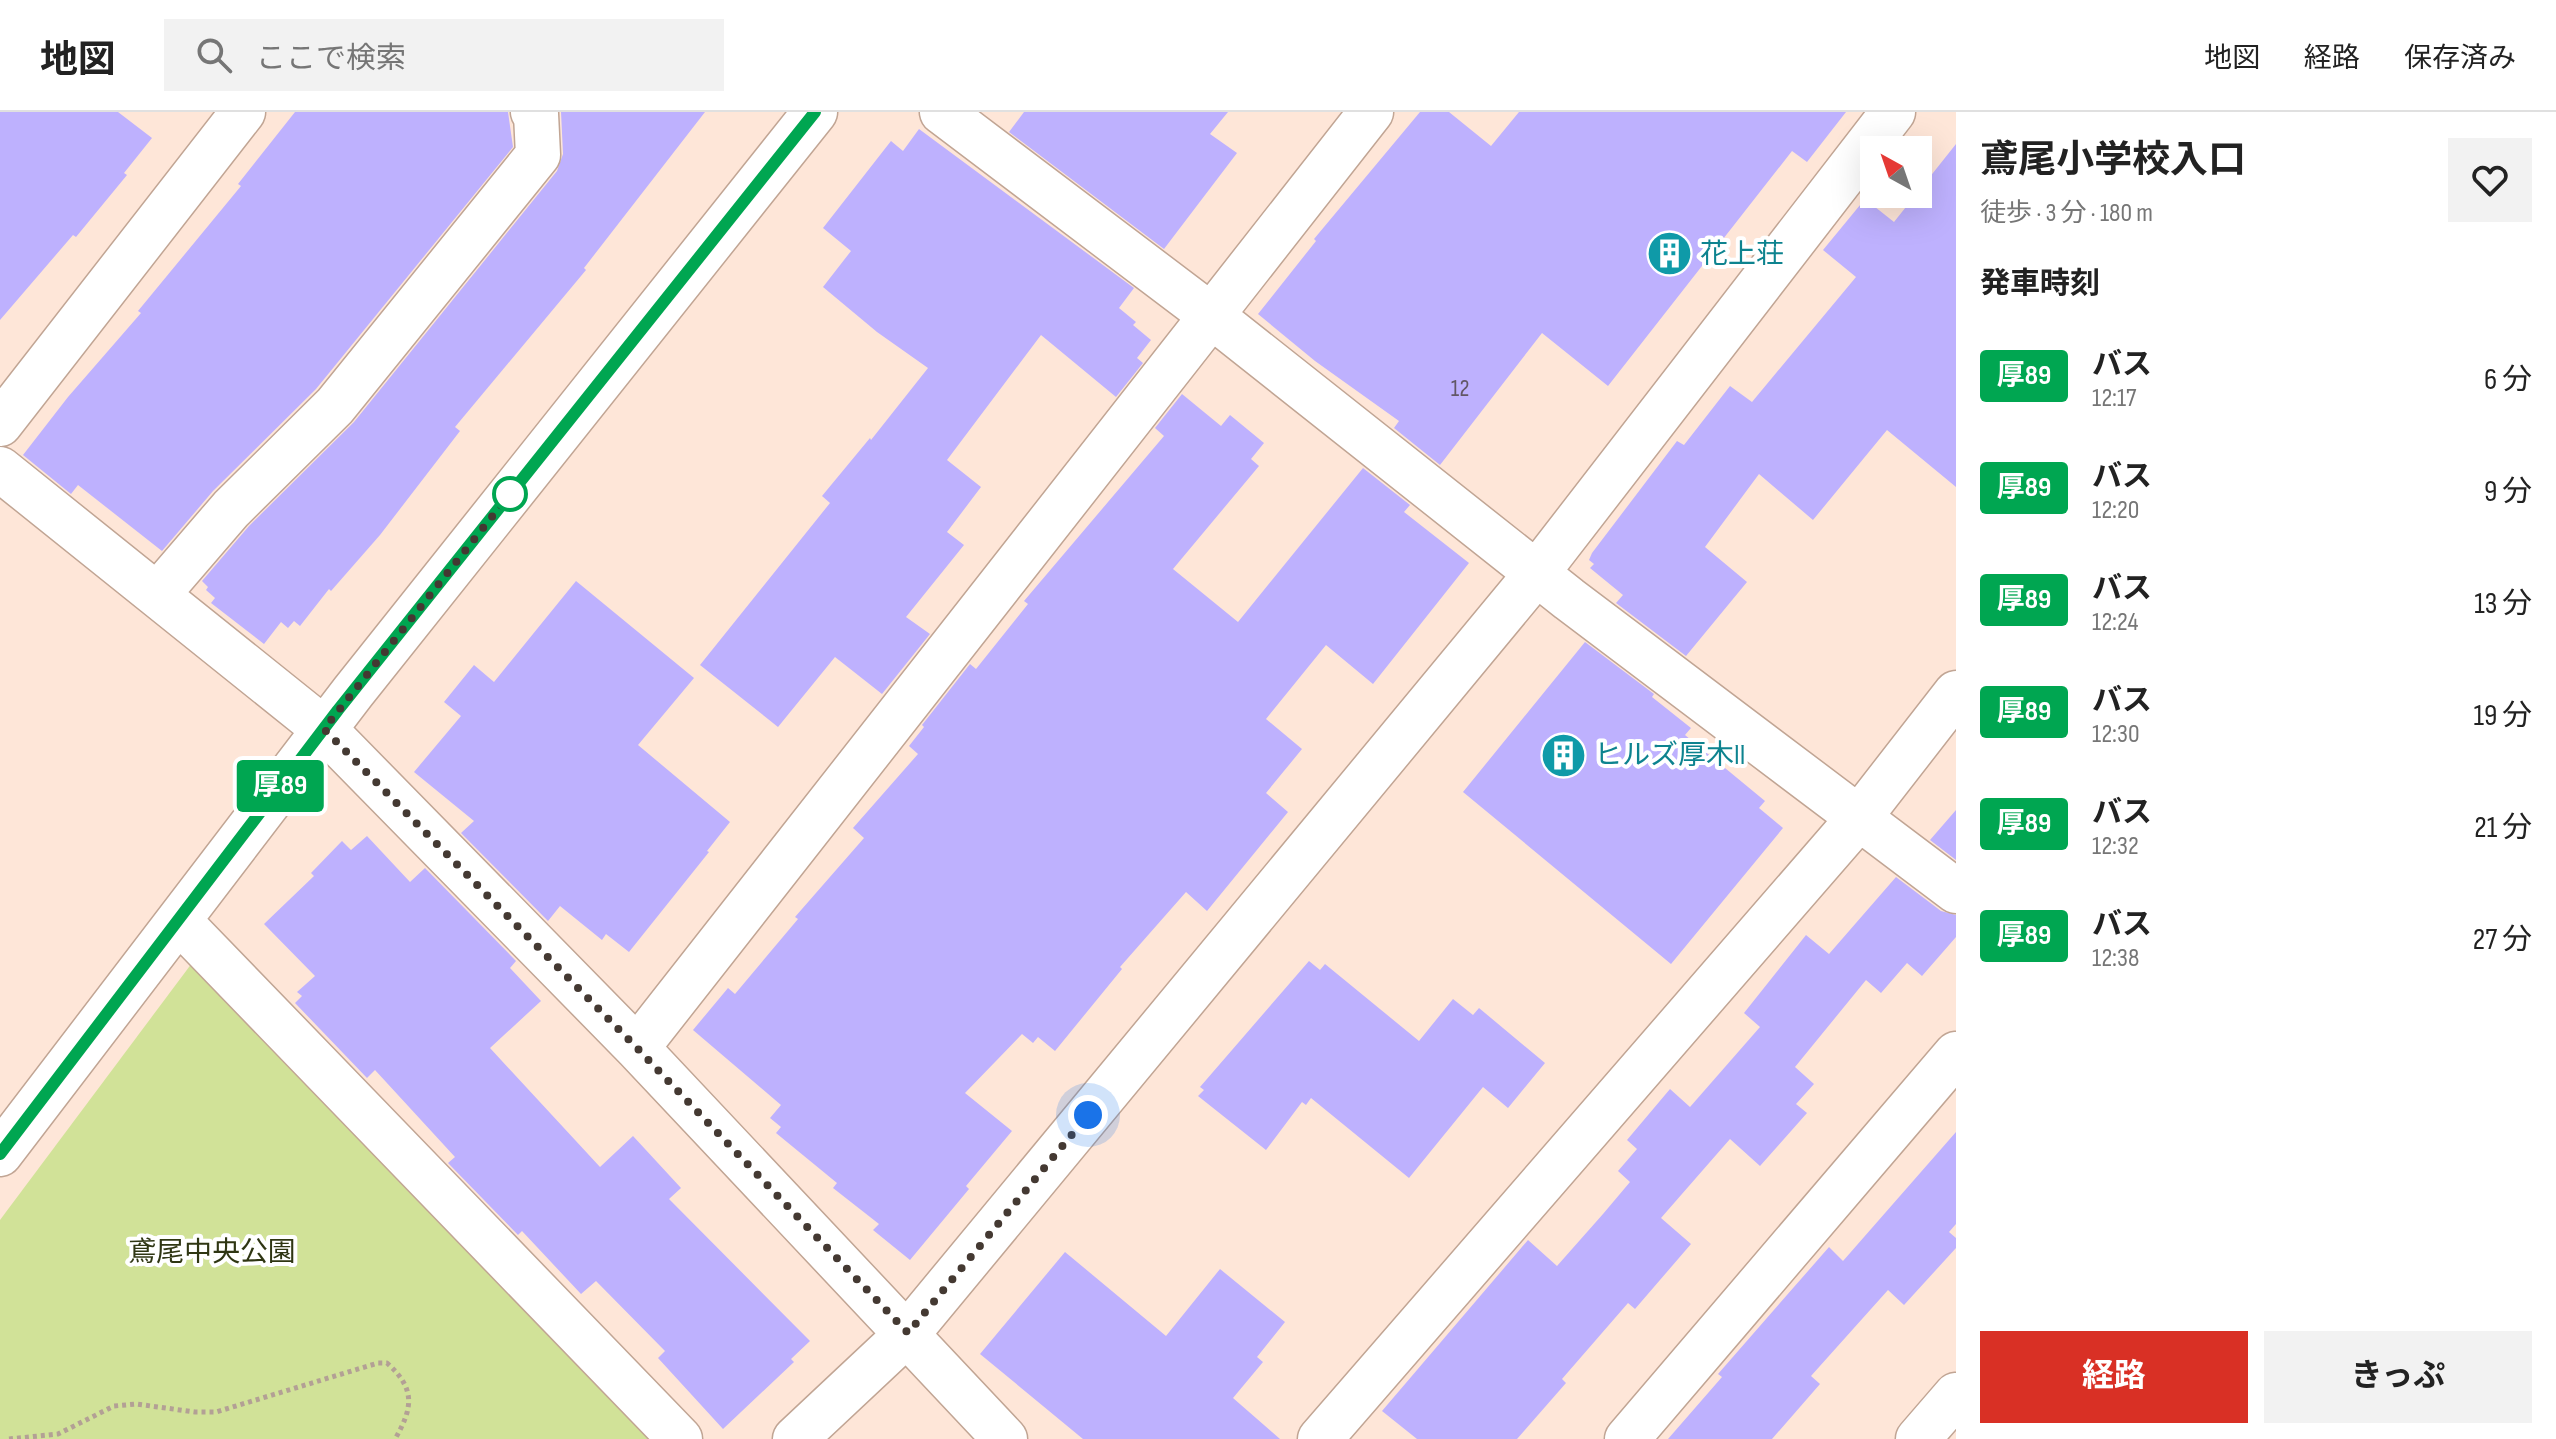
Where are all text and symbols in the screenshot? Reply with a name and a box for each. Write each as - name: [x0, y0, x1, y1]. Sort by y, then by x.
- search box: [164, 19, 724, 91]
- icon: search: [192, 33, 236, 77]
- text: 地図: [40, 38, 116, 83]
- text: ここで検索: [256, 41, 406, 77]
- text: 地図: [2204, 42, 2260, 75]
- text: 経路: [2304, 42, 2360, 75]
- text: 保存済み: [2404, 42, 2516, 75]
- north arrow: [1860, 136, 1932, 208]
- map controls: [1860, 136, 1932, 208]
- text: 鳶尾小学校入口: [1980, 138, 2246, 183]
- button: heart: [2448, 138, 2532, 222]
- text: 徒歩 · 3 分 · 180 m: [1980, 198, 2153, 229]
- building icon: 花上荘: [1645, 230, 1693, 278]
- place label: 花上荘: [1700, 238, 1784, 271]
- text: 発車時刻: [1980, 266, 2100, 302]
- text: バス: [2092, 347, 2152, 383]
- text: 厚89: [1997, 359, 2051, 392]
- text: 6 分: [2484, 362, 2532, 398]
- house number: 12: [1451, 374, 1469, 403]
- text: 12:17: [2092, 383, 2136, 414]
- text: バス: [2092, 459, 2152, 495]
- text: 厚89: [1997, 471, 2051, 504]
- text: 9 分: [2484, 474, 2532, 510]
- unlabelled marker: [493, 477, 527, 511]
- text: 12:20: [2092, 495, 2139, 526]
- text: バス: [2092, 571, 2152, 607]
- text: 厚89: [1997, 583, 2051, 616]
- text: 13 分: [2474, 586, 2532, 622]
- text: 12:24: [2092, 607, 2138, 638]
- text: バス: [2092, 683, 2152, 719]
- text: 厚89: [1997, 695, 2051, 728]
- text: 19 分: [2473, 698, 2532, 734]
- text: 12:30: [2092, 719, 2140, 750]
- building icon: ヒルズ厚木II: [1539, 731, 1587, 779]
- place label: ヒルズ厚木II: [1594, 739, 1745, 772]
- line badge: 厚89: [234, 760, 326, 812]
- text: 厚89: [253, 769, 307, 802]
- text: バス: [2092, 795, 2152, 831]
- text: 厚89: [1997, 807, 2051, 840]
- text: 21 分: [2474, 810, 2532, 846]
- text: 12:32: [2092, 831, 2139, 862]
- text: バス: [2092, 907, 2152, 943]
- text: 厚89: [1997, 919, 2051, 952]
- text: 27 分: [2473, 922, 2532, 958]
- text: 12:38: [2092, 943, 2139, 974]
- your location: [1068, 1095, 1108, 1135]
- park label: 鳶尾中央公園: [128, 1236, 296, 1269]
- button: 経路: [1980, 1331, 2248, 1423]
- button: きっぷ: [2264, 1331, 2532, 1423]

